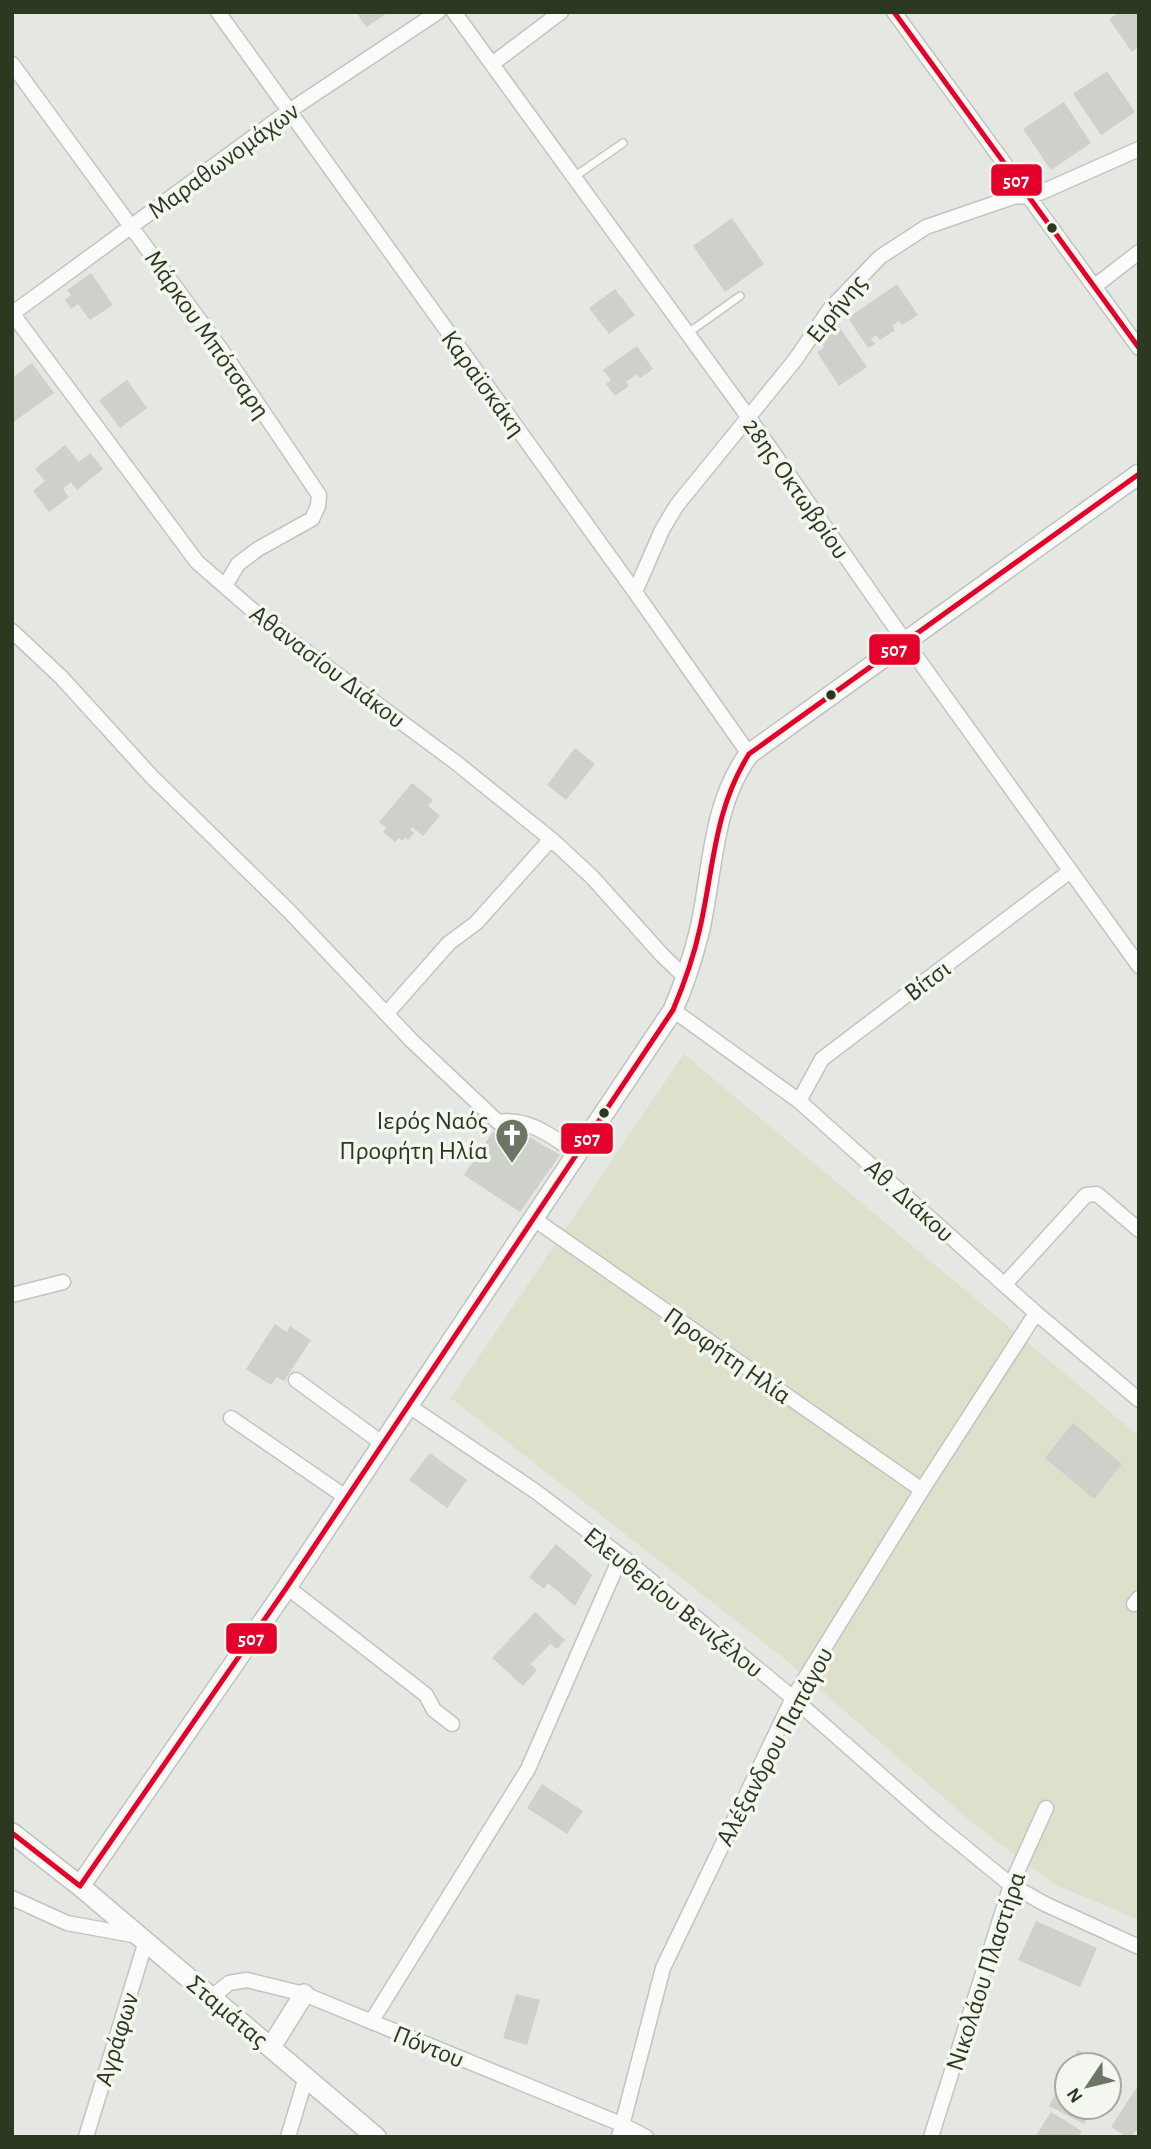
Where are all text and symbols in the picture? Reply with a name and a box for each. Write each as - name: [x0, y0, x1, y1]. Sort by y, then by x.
- street label: Μαραθωνομάχων: [143, 98, 304, 224]
- line badge: 507: [990, 163, 1043, 197]
- text: 507: [1003, 172, 1029, 191]
- unlabelled marker: [1045, 221, 1059, 235]
- street label: Μάρκου Μπότσαρη: [140, 246, 275, 423]
- street label: Ειρήνης: [802, 270, 872, 348]
- street label: Καραϊσκάκη: [436, 326, 530, 441]
- street label: 28ης Οκτωβρίου: [738, 413, 854, 564]
- street label: Αθανασίου Διάκου: [245, 600, 410, 733]
- line badge: 507: [868, 633, 921, 666]
- text: 507: [881, 641, 907, 660]
- unlabelled marker: [824, 688, 838, 702]
- street label: Βίτσι: [900, 955, 955, 1006]
- unlabelled marker: [597, 1106, 611, 1120]
- place label: Ιερός Ναός Προφήτη Ηλία: [339, 1108, 488, 1164]
- church icon: Ιερός Ναός Προφήτη Ηλία: [493, 1116, 531, 1165]
- line badge: 507: [560, 1122, 614, 1155]
- text: 507: [574, 1130, 600, 1149]
- street label: Αθ. Διάκου: [860, 1154, 959, 1247]
- street label: Προφήτη Ηλία: [659, 1303, 796, 1409]
- street label: Ελευθερίου Βενιζέλου: [579, 1523, 768, 1683]
- line badge: 507: [225, 1622, 278, 1655]
- text: 507: [238, 1630, 264, 1649]
- street label: Αλέξανδρου Παπάγου: [711, 1643, 838, 1850]
- street label: Νικολάου Πλαστήρα: [942, 1869, 1030, 2074]
- street label: Σταμάτας: [182, 1971, 273, 2053]
- street label: Αγράφων: [90, 1989, 143, 2089]
- street label: Πόντου: [389, 2021, 468, 2073]
- north arrow: [1053, 2051, 1123, 2121]
- text: N: [1064, 2084, 1087, 2106]

